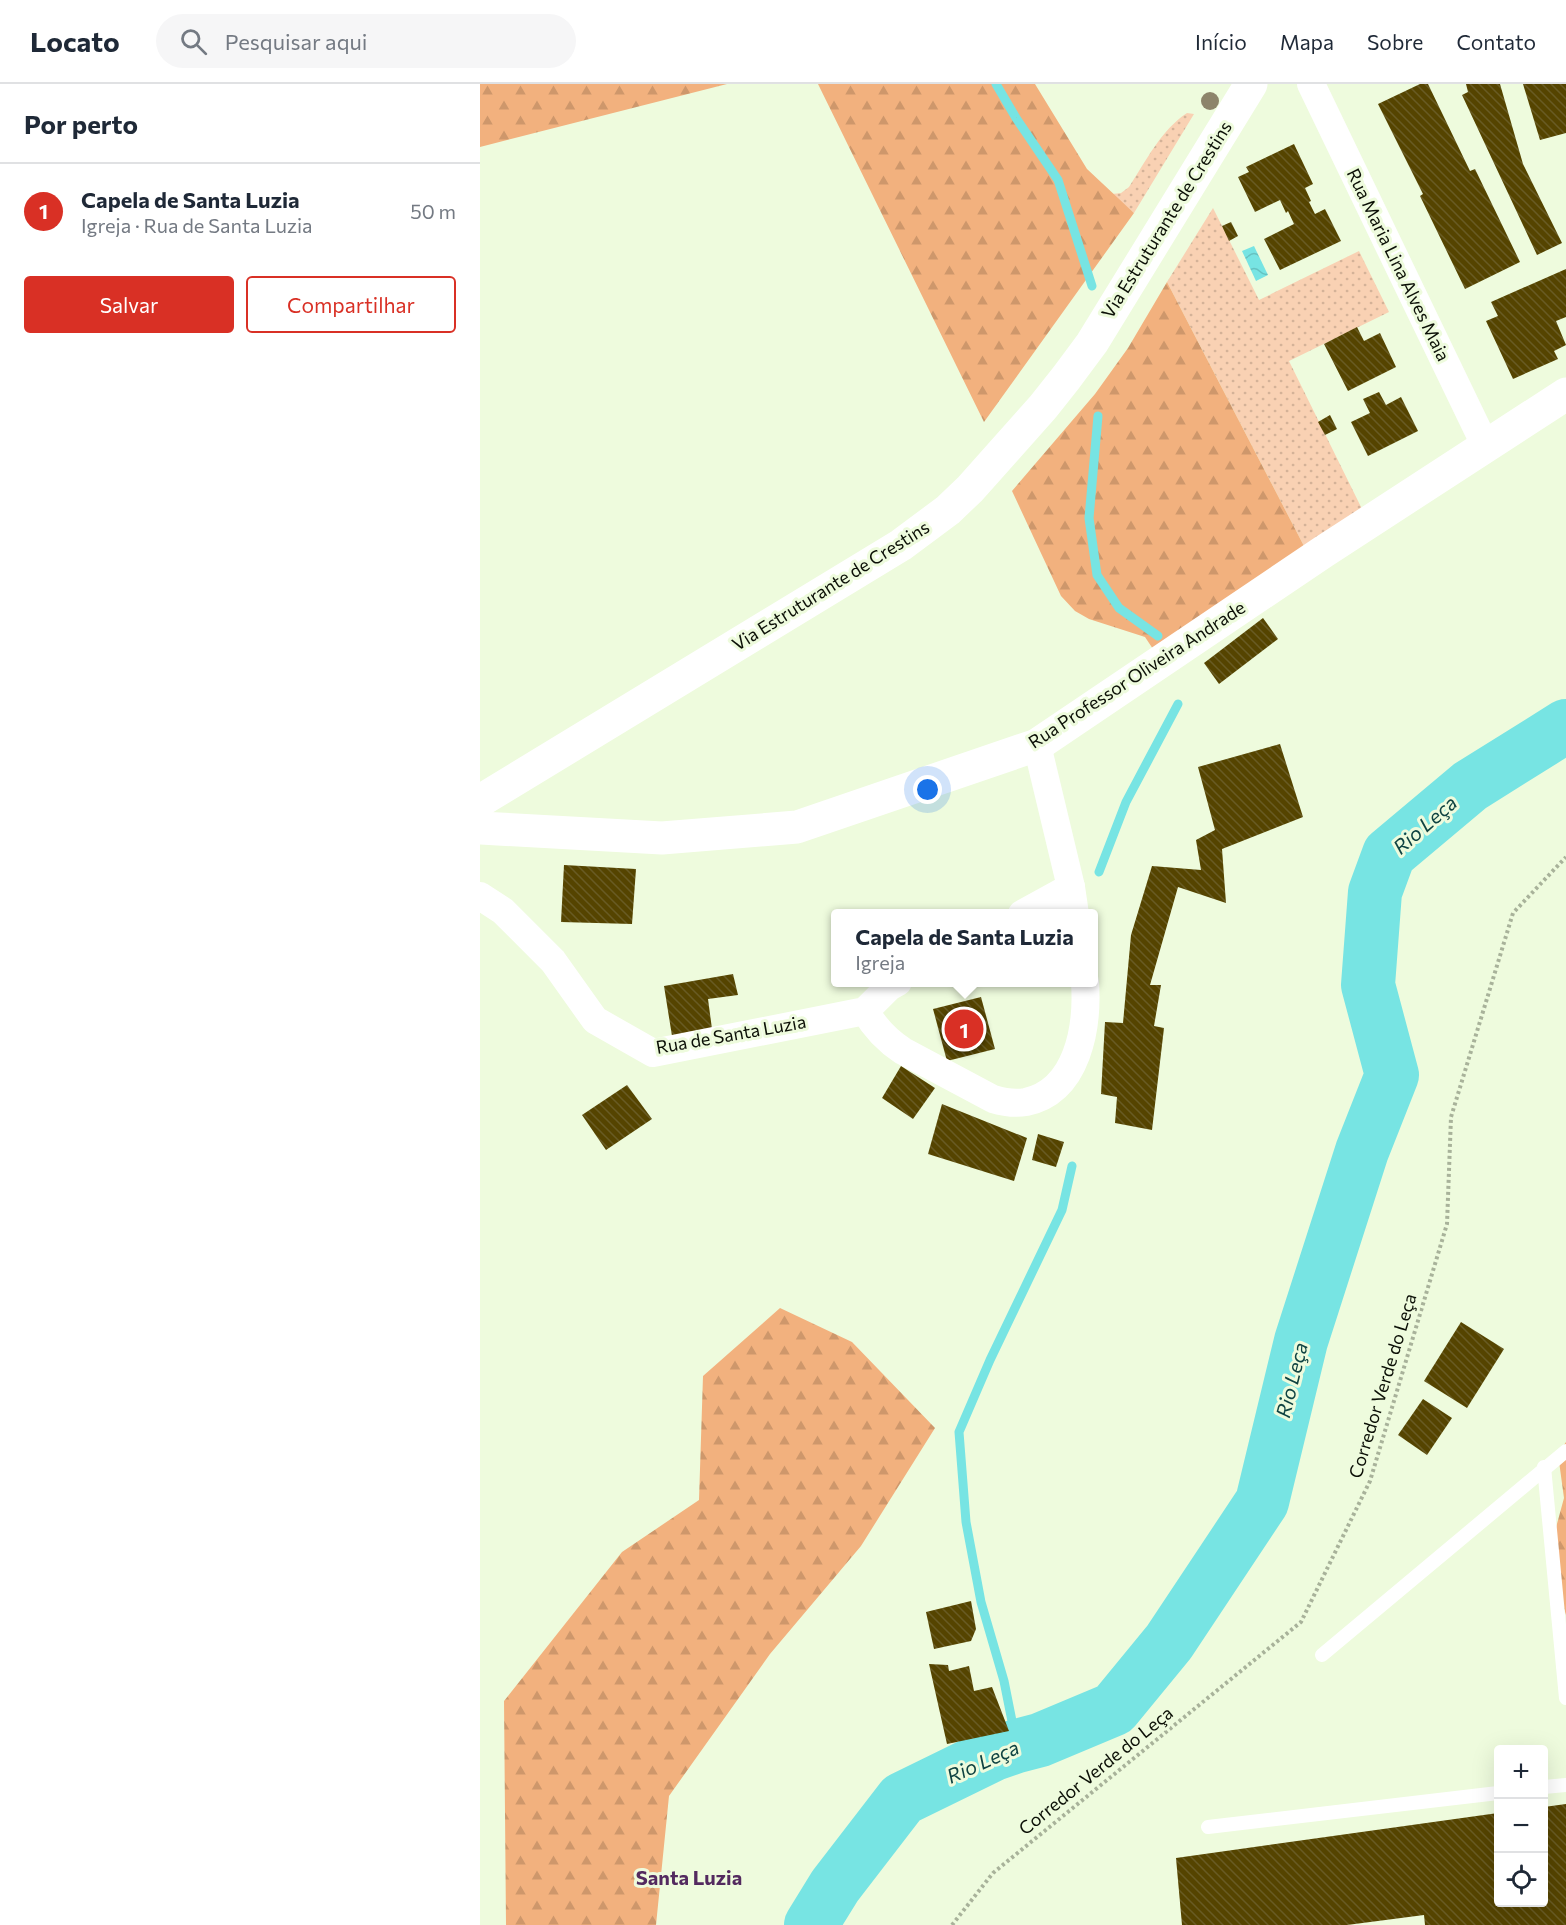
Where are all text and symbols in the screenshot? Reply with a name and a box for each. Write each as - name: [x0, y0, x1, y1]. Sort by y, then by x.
- search box: [156, 14, 576, 68]
- text: Locato: [30, 24, 120, 58]
- icon: search: [177, 25, 210, 58]
- text: Pesquisar aqui: [225, 28, 367, 55]
- text: Início: [1195, 29, 1247, 54]
- text: Mapa: [1280, 29, 1334, 54]
- text: Sobre: [1367, 29, 1423, 54]
- text: Contato: [1456, 29, 1536, 54]
- text: Por perto: [24, 108, 138, 139]
- street label: Via Estruturante de Crestins: [1096, 117, 1236, 322]
- street label: Rua Maria Lina Alves Maia: [1343, 165, 1455, 365]
- text: Capela de Santa Luzia: [81, 186, 300, 213]
- text: 1: [39, 199, 48, 223]
- text: 50 m: [410, 199, 456, 223]
- text: Igreja · Rua de Santa Luzia: [81, 213, 313, 237]
- button: Salvar: [24, 276, 234, 333]
- button: Compartilhar: [246, 276, 456, 333]
- street label: Via Estruturante de Crestins: [728, 515, 933, 655]
- street label: Rua Professor Oliveira Andrade: [1024, 596, 1249, 753]
- your location: [913, 775, 942, 804]
- water label: Rio Leça: [1388, 790, 1461, 858]
- popup: [831, 909, 1098, 987]
- text: Capela de Santa Luzia: [855, 923, 1074, 950]
- text: Igreja: [855, 950, 905, 974]
- pin: 1: [944, 1006, 984, 1052]
- street label: Rua de Santa Luzia: [654, 1010, 808, 1058]
- street label: Corredor Verde do Leça: [1343, 1291, 1421, 1481]
- water label: Rio Leça: [1270, 1340, 1312, 1420]
- street label: Corredor Verde do Leça: [1014, 1701, 1177, 1839]
- water label: Rio Leça: [943, 1735, 1022, 1788]
- map controls: [1494, 1745, 1548, 1907]
- button: +: [1494, 1745, 1548, 1799]
- button: −: [1494, 1799, 1548, 1853]
- button: locate: [1494, 1853, 1548, 1907]
- district label: Santa Luzia: [636, 1865, 742, 1889]

